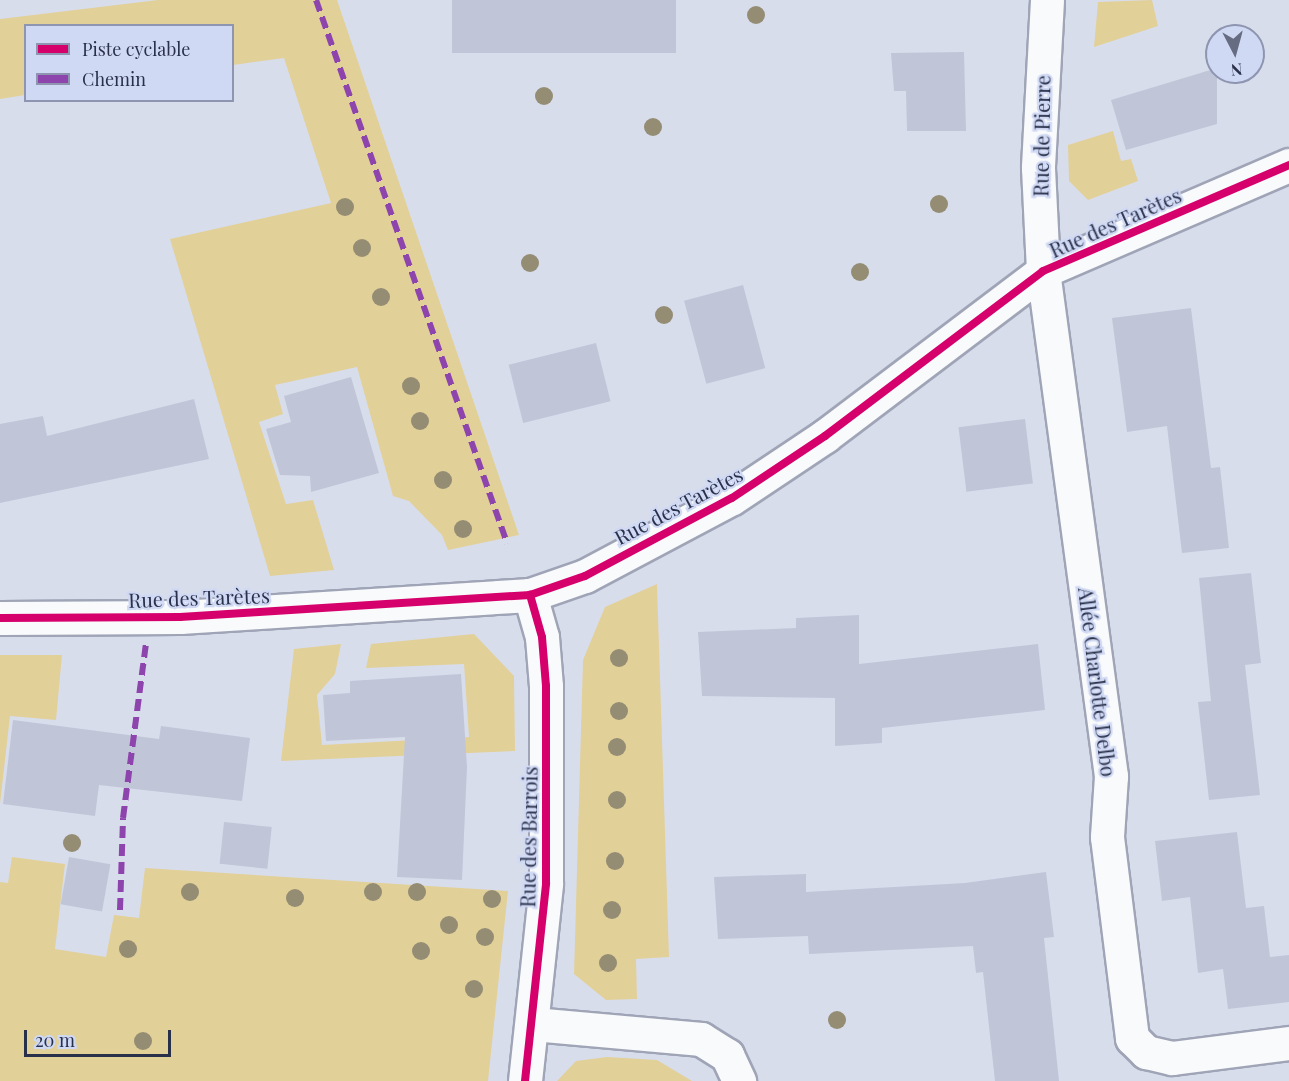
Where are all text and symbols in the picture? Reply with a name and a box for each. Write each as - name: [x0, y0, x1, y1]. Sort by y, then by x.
- legend: [24, 24, 234, 102]
- north arrow: [1205, 24, 1265, 84]
- text: Piste cyclable: [82, 37, 190, 61]
- text: N: [1230, 59, 1244, 81]
- text: Chemin: [82, 67, 146, 91]
- street label: Rue de Pierre: [1028, 75, 1054, 197]
- street label: Rue des Tarètes: [1045, 182, 1185, 262]
- street label: Rue des Tarètes: [610, 461, 746, 549]
- street label: Rue des Tarètes: [128, 583, 270, 611]
- street label: Allée Charlotte Delbo: [1074, 586, 1122, 778]
- street label: Rue des Barrois: [515, 766, 541, 908]
- scale bar: [27, 1018, 174, 1056]
- text: 20 m: [35, 1028, 75, 1052]

